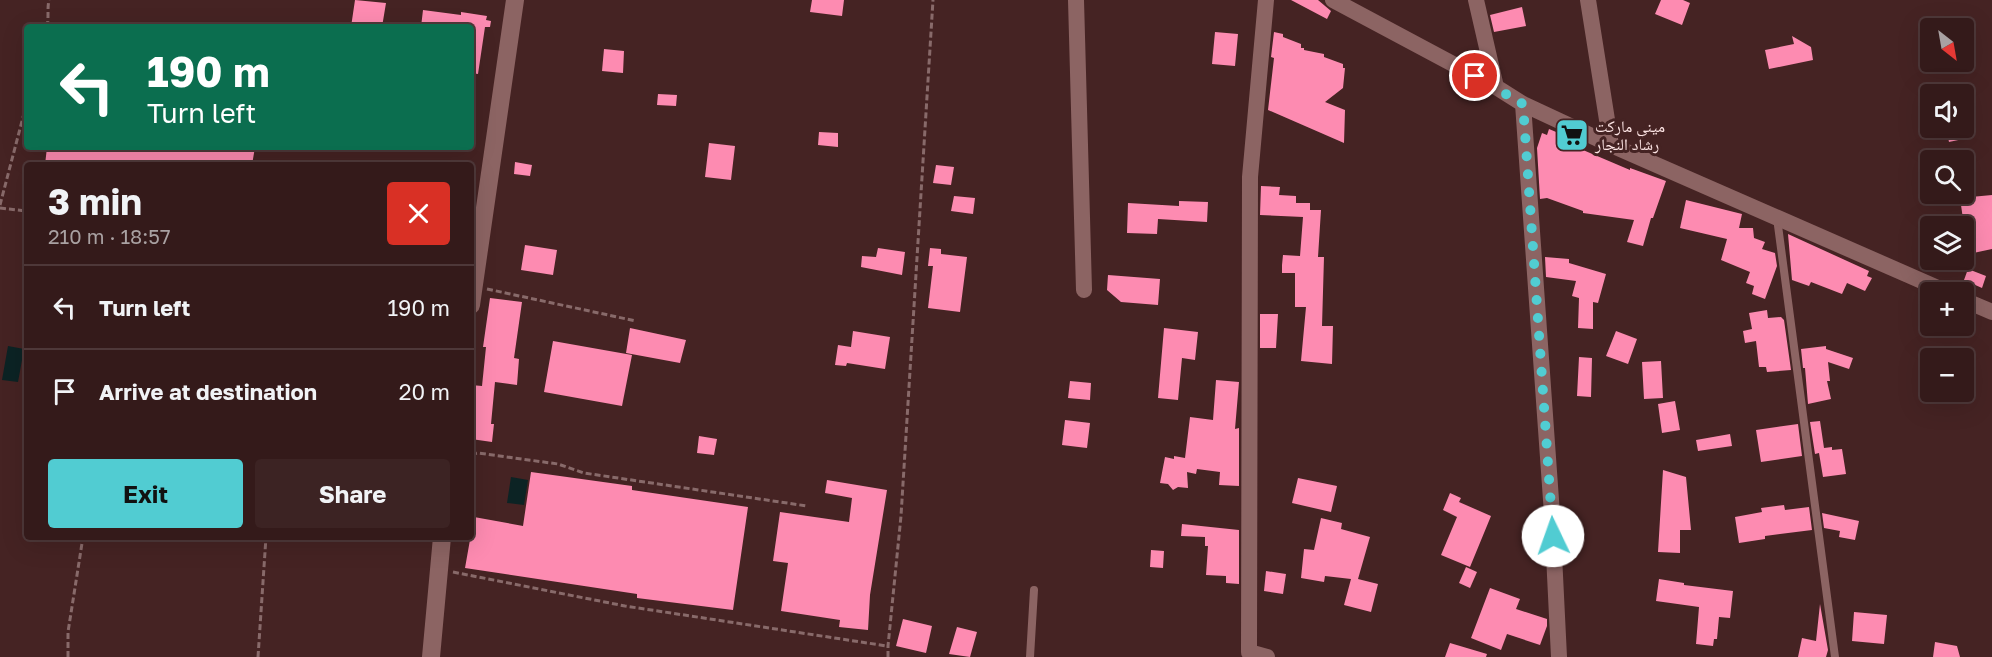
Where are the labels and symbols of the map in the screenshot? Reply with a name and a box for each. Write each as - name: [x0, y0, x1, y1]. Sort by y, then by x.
- north arrow: [1920, 18, 1974, 72]
- pin: [1449, 50, 1500, 101]
- place label: ميني ماركت رشاد النجار: [1594, 116, 1665, 154]
- supermarket icon: ميني ماركت رشاد النجار: [1554, 117, 1590, 153]
- position arrow: [1521, 504, 1585, 568]

